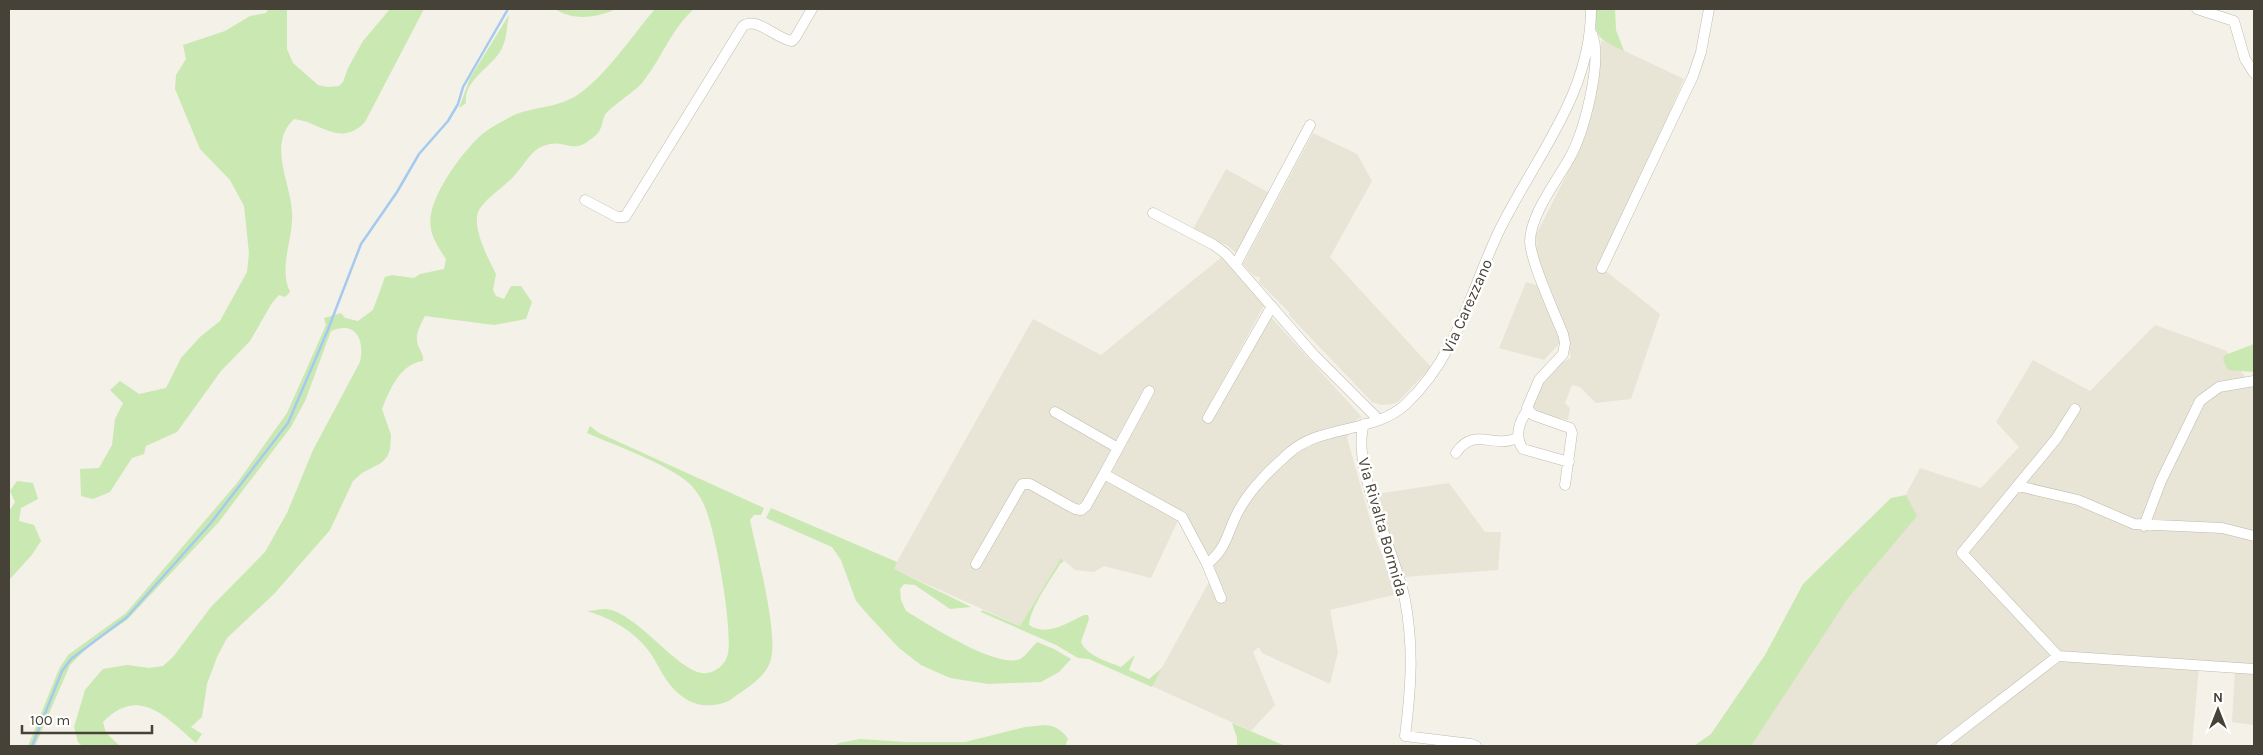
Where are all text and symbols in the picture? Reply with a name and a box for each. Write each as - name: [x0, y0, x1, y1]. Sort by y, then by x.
- street label: Via Carezzano: [1438, 256, 1496, 356]
- street label: Via Rivalta Bormida: [1354, 455, 1412, 599]
- north arrow: [2193, 685, 2243, 735]
- text: N: [2213, 689, 2223, 706]
- scale bar: [22, 702, 152, 734]
- text: 100 m: [30, 711, 70, 729]

